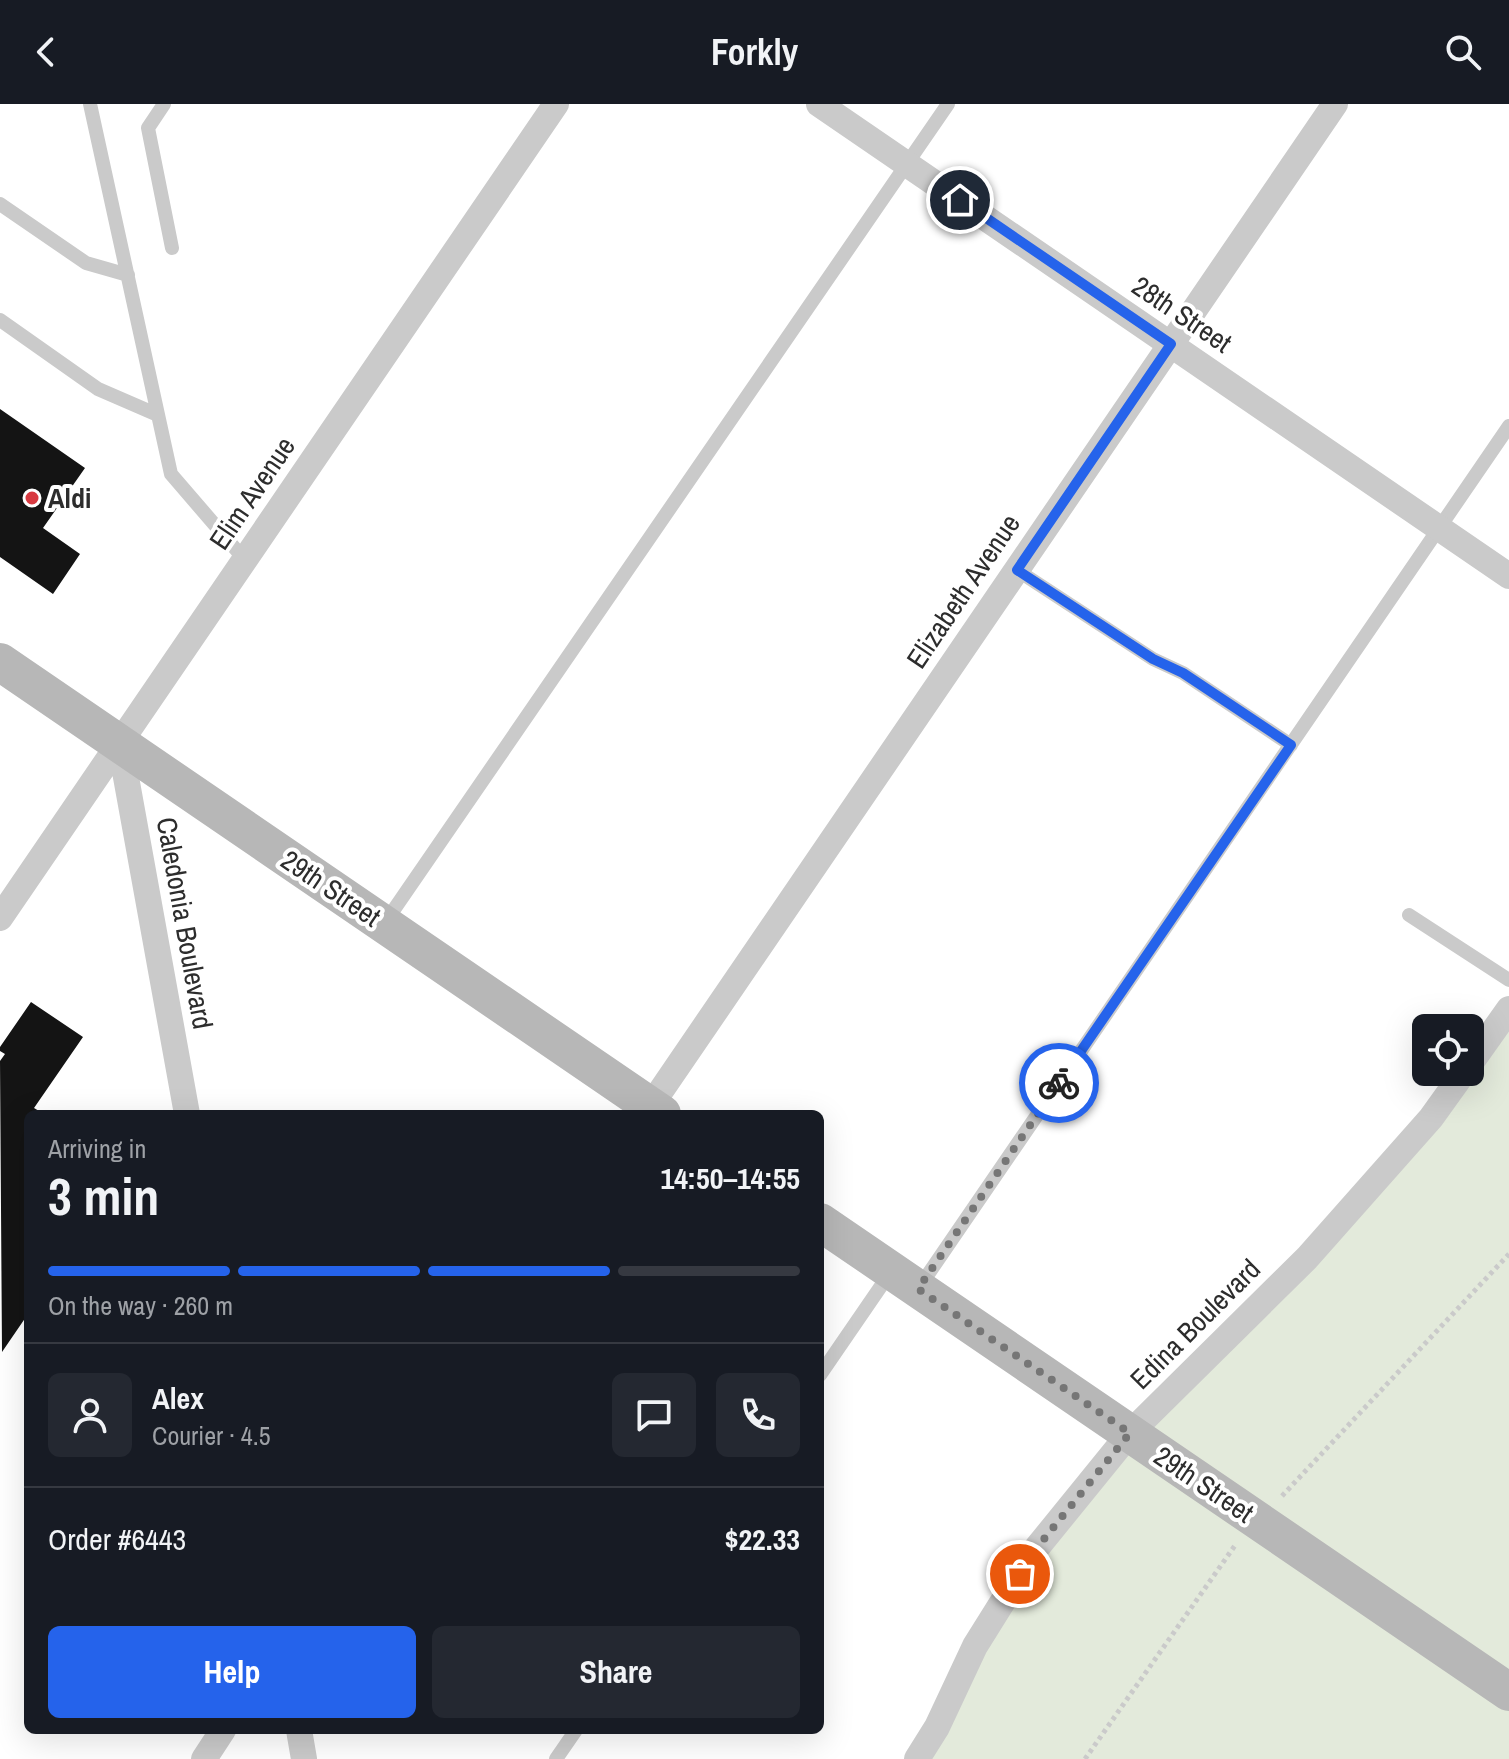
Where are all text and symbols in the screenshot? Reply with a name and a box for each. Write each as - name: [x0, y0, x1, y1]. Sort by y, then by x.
- text: Forkly: [711, 28, 798, 76]
- icon: back: [24, 30, 68, 74]
- icon: search: [1441, 30, 1485, 74]
- pin: [926, 166, 994, 234]
- icon: home: [938, 178, 982, 222]
- street label: 28th Street: [1125, 267, 1239, 361]
- street label: Elim Avenue: [200, 429, 304, 557]
- place label: Aldi: [48, 479, 91, 517]
- marker: Aldi: [23, 489, 41, 507]
- street label: Elizabeth Avenue: [897, 506, 1029, 676]
- street label: Caledonia Boulevard: [148, 814, 222, 1032]
- street label: 29th Street: [274, 841, 388, 935]
- map controls: [1412, 1014, 1484, 1086]
- button: locate: [1412, 1014, 1484, 1086]
- courier: [1019, 1043, 1099, 1123]
- icon: bike: [1037, 1061, 1081, 1105]
- text: Arriving in: [48, 1131, 146, 1166]
- text: 14:50–14:55: [661, 1158, 800, 1198]
- text: 3 min: [48, 1161, 159, 1231]
- street label: Edina Boulevard: [1122, 1251, 1268, 1397]
- text: On the way · 260 m: [48, 1288, 233, 1323]
- button: person: [48, 1373, 132, 1457]
- button: chat: [612, 1373, 696, 1457]
- button: phone: [716, 1373, 800, 1457]
- text: Alex: [152, 1378, 204, 1418]
- text: Courier · 4.5: [152, 1418, 271, 1453]
- street label: 29th Street: [1147, 1437, 1261, 1531]
- text: Order #6443: [48, 1519, 186, 1559]
- text: $22.33: [725, 1519, 800, 1559]
- pin: [986, 1540, 1054, 1608]
- icon: bag: [998, 1552, 1042, 1596]
- button: Help: [48, 1626, 416, 1718]
- button: Share: [432, 1626, 800, 1718]

